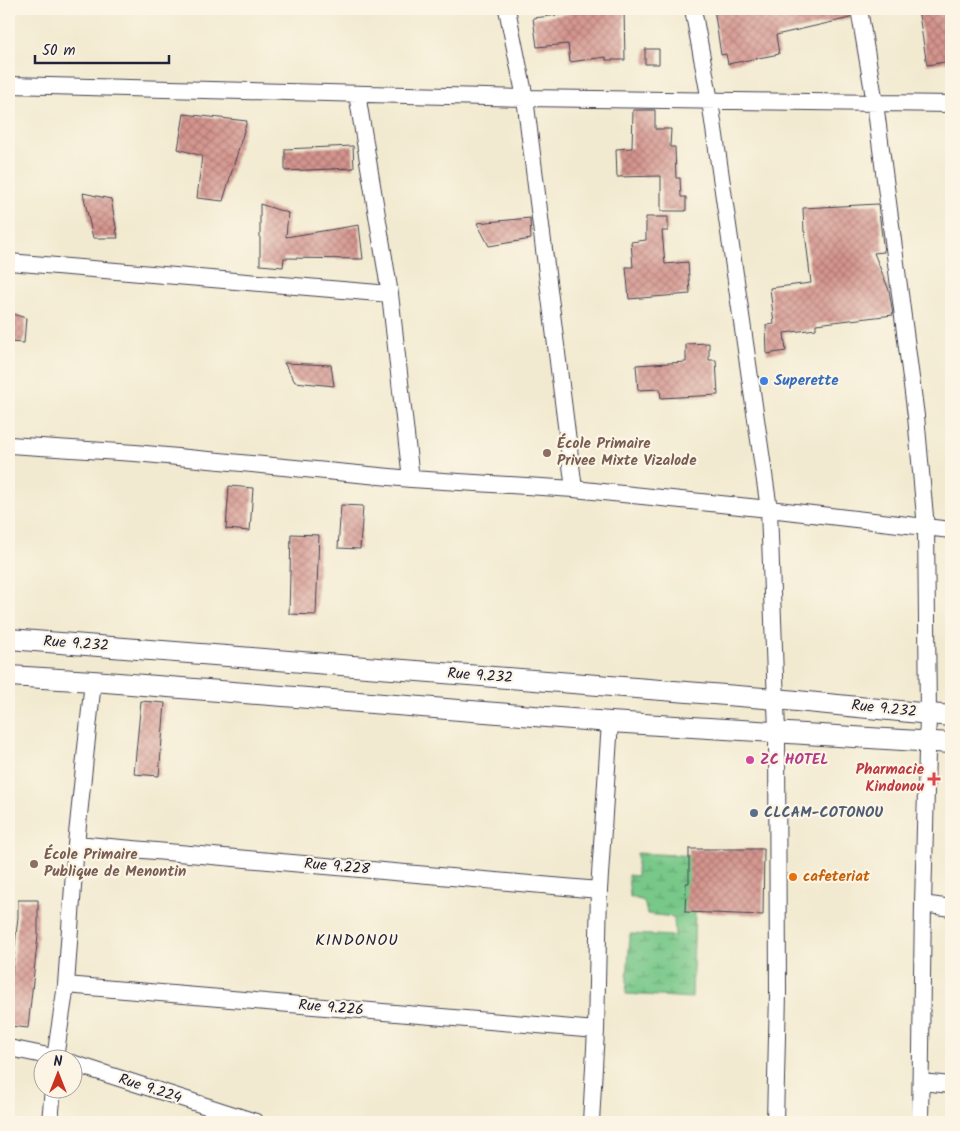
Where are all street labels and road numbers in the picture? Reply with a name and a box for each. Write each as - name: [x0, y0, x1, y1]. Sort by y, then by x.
- street label: Rue 9.232: [42, 630, 110, 658]
- street label: Rue 9.232: [446, 662, 514, 690]
- street label: Rue 9.232: [850, 694, 918, 724]
- street label: Rue 9.228: [303, 852, 372, 882]
- street label: Rue 9.226: [297, 993, 365, 1023]
- street label: Rue 9.224: [115, 1067, 185, 1111]

